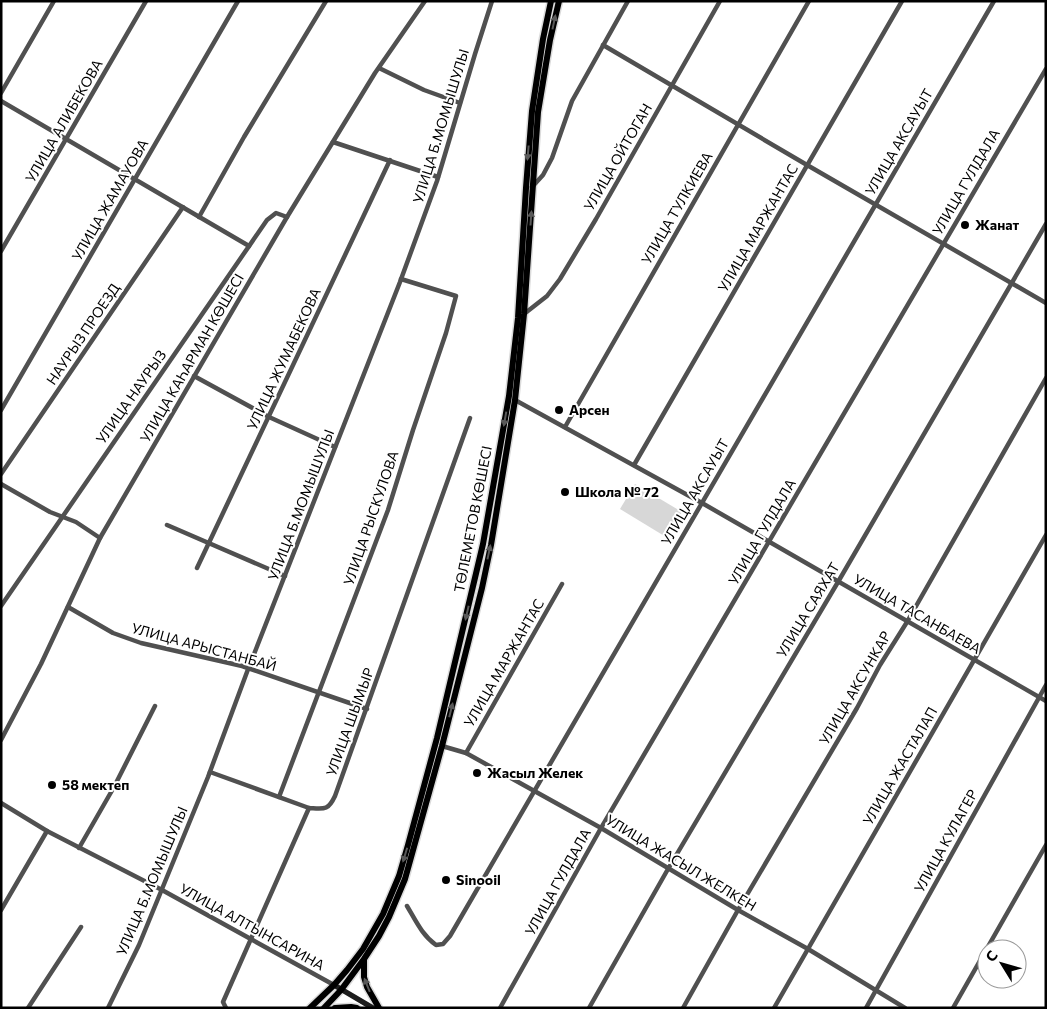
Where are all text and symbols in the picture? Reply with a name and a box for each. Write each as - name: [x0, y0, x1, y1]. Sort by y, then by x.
- one-way arrow: [550, 14, 558, 29]
- street label: УЛИЦА Б.МОМЫШУЛЫ: [409, 47, 472, 205]
- street label: УЛИЦА АЛИБЕКОВА: [21, 56, 106, 185]
- street label: УЛИЦА АКСАУЫТ: [861, 85, 936, 198]
- street label: УЛИЦА ОЙТОГАН: [580, 100, 655, 213]
- street label: УЛИЦА ГУЛДАЛА: [928, 125, 1003, 238]
- street label: УЛИЦА ЖАМАУОВА: [68, 136, 151, 264]
- one-way arrow: [524, 145, 532, 161]
- street label: УЛИЦА ТУЛКИЕВА: [637, 148, 716, 267]
- street label: УЛИЦА МАРЖАНТАС: [714, 161, 801, 295]
- one-way arrow: [527, 209, 535, 225]
- place label: Жанат: [975, 216, 1020, 233]
- marker: Жанат: [959, 219, 971, 231]
- street label: УЛИЦА КАҺАРМАН КӨШЕСІ: [136, 270, 247, 445]
- street label: НАУРЫЗ ПРОЕЗД: [42, 280, 123, 388]
- street label: УЛИЦА ЖУМАБЕКОВА: [243, 285, 324, 432]
- street label: УЛИЦА НАУРЫЗ: [92, 347, 169, 447]
- place label: Арсен: [569, 401, 610, 418]
- marker: Арсен: [553, 404, 565, 416]
- one-way arrow: [500, 412, 508, 428]
- street label: УЛИЦА Б.МОМЫШУЛЫ: [264, 427, 337, 583]
- street label: УЛИЦА АКСАУЫТ: [657, 435, 732, 548]
- street label: ТӨЛЕМЕТОВ КӨШЕСІ: [450, 444, 495, 594]
- street label: УЛИЦА РЫСКУЛОВА: [339, 448, 402, 587]
- street label: УЛИЦА ГУЛДАЛА: [724, 475, 799, 588]
- place label: Школа № 72: [575, 483, 659, 500]
- marker: Школа № 72: [559, 486, 571, 498]
- one-way arrow: [485, 545, 493, 560]
- street label: УЛИЦА САЯХАТ: [773, 559, 843, 660]
- street label: УЛИЦА ТАСАНБАЕВА: [850, 570, 984, 657]
- street label: УЛИЦА МАРЖАНТАС: [460, 596, 547, 730]
- one-way arrow: [463, 606, 471, 621]
- street label: УЛИЦА АРЫСТАНБАЙ: [130, 619, 279, 674]
- street label: УЛИЦА АКСУНКАР: [815, 628, 894, 748]
- street label: УЛИЦА ШЫМЫР: [322, 665, 377, 778]
- one-way arrow: [447, 703, 455, 718]
- street label: УЛИЦА ЖАСТАЛАП: [859, 704, 940, 828]
- place label: Жасыл Желек: [487, 764, 583, 781]
- marker: Жасыл Желек: [471, 767, 483, 779]
- place label: 58 мектеп: [62, 776, 129, 793]
- marker: 58 мектеп: [46, 779, 58, 791]
- street label: УЛИЦА КУЛАГЕР: [910, 786, 981, 895]
- street label: УЛИЦА Б.МОМЫШУЛЫ: [112, 804, 191, 958]
- street label: УЛИЦА ЖАСЫЛ ЖЕЛКЕН: [603, 811, 760, 914]
- street label: УЛИЦА ГУЛДАЛА: [521, 825, 594, 938]
- one-way arrow: [401, 848, 409, 863]
- place label: Sinooil: [456, 871, 501, 888]
- marker: Sinooil: [440, 874, 452, 886]
- street label: УЛИЦА АЛТЫНСАРИНА: [177, 880, 328, 974]
- north arrow: [977, 939, 1027, 989]
- text: С: [982, 947, 1001, 965]
- one-way arrow: [363, 978, 371, 992]

